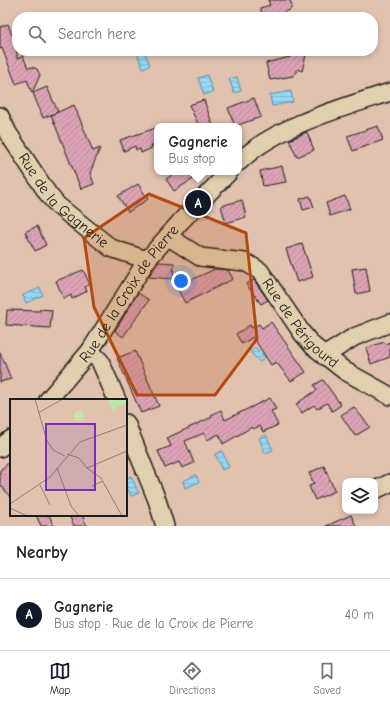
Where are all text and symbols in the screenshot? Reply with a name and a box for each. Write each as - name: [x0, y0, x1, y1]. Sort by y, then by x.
- search box: [12, 12, 378, 56]
- icon: search: [26, 23, 48, 45]
- text: Search here: [58, 25, 136, 43]
- popup: [154, 123, 242, 175]
- text: Gagnerie: [169, 133, 228, 151]
- street label: Rue de la Gagnerie: [15, 150, 113, 252]
- text: Bus stop: [169, 151, 215, 166]
- pin: A: [185, 188, 211, 218]
- street label: Rue de la Croix de Pierre: [75, 221, 183, 366]
- your location: [171, 271, 191, 291]
- street label: Rue de Périgourd: [259, 275, 342, 372]
- inset map: [10, 399, 127, 516]
- map controls: [342, 478, 378, 514]
- button: layers: [342, 478, 378, 514]
- text: Nearby: [16, 543, 67, 562]
- text: Gagnerie: [54, 598, 113, 616]
- text: A: [25, 607, 33, 622]
- text: 40 m: [345, 607, 374, 622]
- text: Bus stop · Rue de la Croix de Pierre: [54, 616, 253, 631]
- tab: Map: [49, 660, 71, 697]
- tab: Directions: [169, 660, 216, 697]
- tab: Saved: [314, 660, 341, 697]

